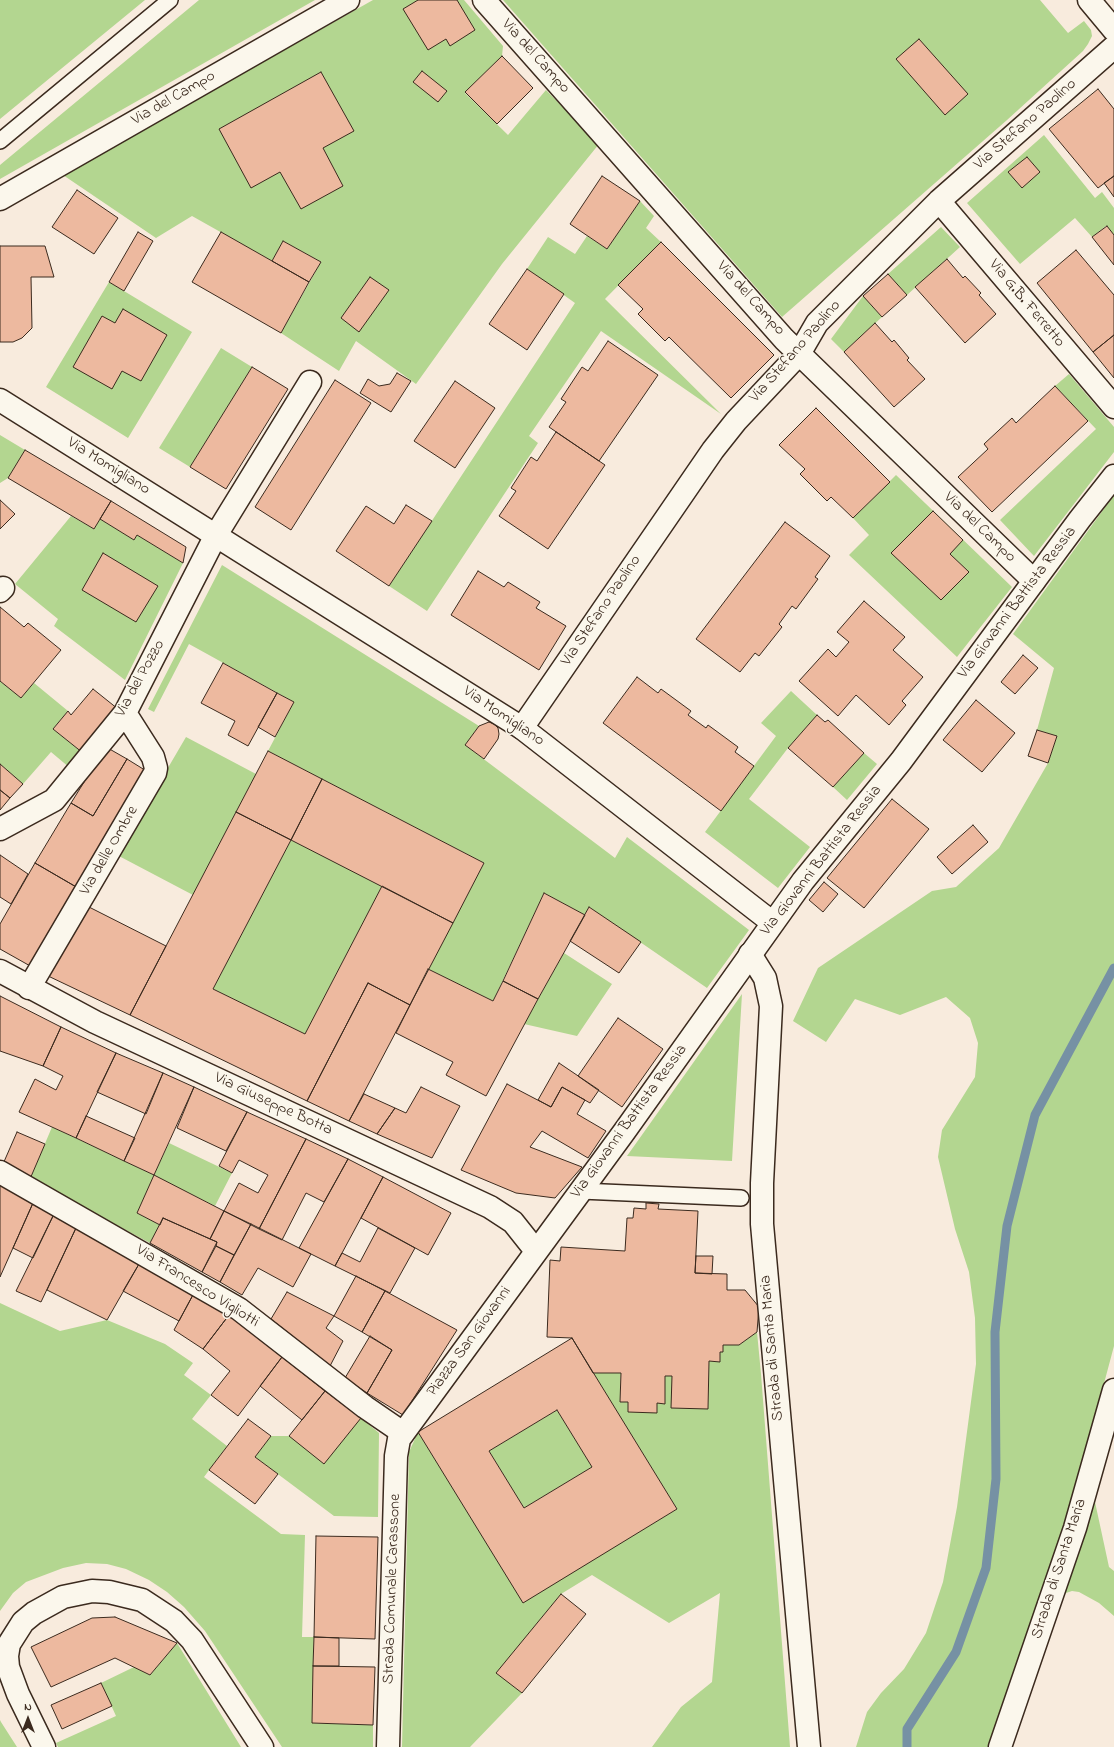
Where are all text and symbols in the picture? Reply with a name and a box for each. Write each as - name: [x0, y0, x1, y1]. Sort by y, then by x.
- street label: Via del Campo: [497, 16, 573, 98]
- street label: Via del Campo: [129, 67, 219, 131]
- street label: Via Stefano Paolino: [971, 75, 1081, 175]
- street label: Via G.B. Ferretto: [984, 256, 1068, 352]
- street label: Via del Campo: [712, 258, 788, 340]
- street label: Via Stefano Paolino: [746, 297, 846, 407]
- street label: Via Momigliano: [63, 434, 153, 500]
- street label: Via del Campo: [939, 489, 1019, 567]
- street label: Via Giovanni Battista Ressia: [954, 523, 1082, 683]
- street label: Via Stefano Paolino: [558, 552, 646, 670]
- street label: Via del Pozzo: [112, 637, 170, 721]
- street label: Via Momigliano: [459, 683, 547, 751]
- street label: Via Giovanni Battista Ressia: [757, 782, 887, 940]
- street label: Via delle Ombre: [77, 803, 143, 899]
- street label: Via Giovanni Battista Ressia: [568, 1041, 692, 1203]
- street label: Via Giuseppe Botta: [211, 1069, 335, 1141]
- street label: Via Francesco Vigliotti: [132, 1241, 262, 1333]
- street label: Strada di Santa Maria: [757, 1274, 789, 1422]
- street label: Piazza San Giovanni: [424, 1283, 516, 1401]
- street label: Strada Comunale Carassone: [380, 1493, 406, 1685]
- street label: Strada di Santa Maria: [1028, 1496, 1092, 1642]
- north arrow: [8, 1699, 48, 1739]
- text: N: [24, 1699, 32, 1715]

